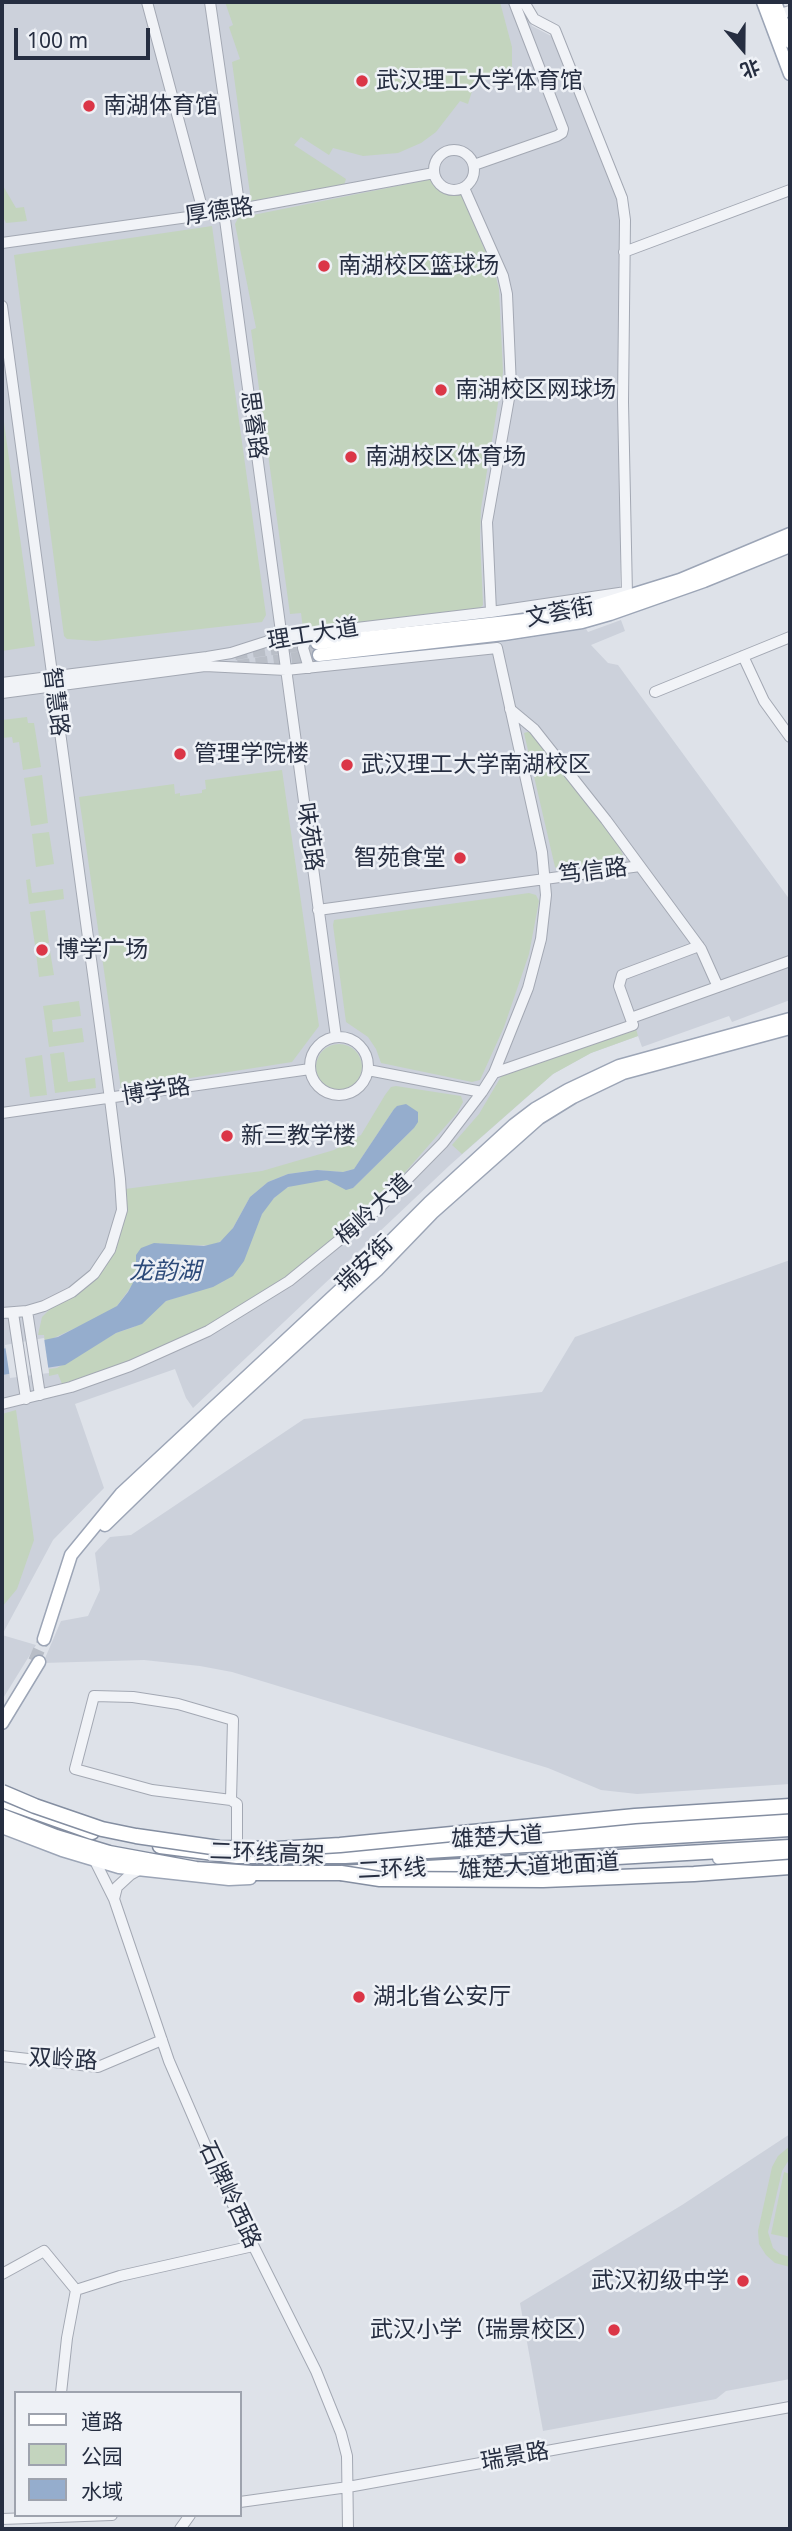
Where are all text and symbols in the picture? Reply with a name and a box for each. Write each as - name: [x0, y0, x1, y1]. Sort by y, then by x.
- scale bar: [18, 14, 154, 58]
- north arrow: [708, 14, 778, 84]
- text: 100 m: [27, 26, 88, 54]
- text: 北: [737, 53, 764, 84]
- place label: 武汉理工大学体育馆: [376, 67, 583, 95]
- marker: 武汉理工大学体育馆: [354, 73, 370, 89]
- place label: 南湖体育馆: [103, 92, 218, 120]
- marker: 南湖体育馆: [81, 98, 97, 114]
- street label: 厚德路: [183, 193, 255, 231]
- place label: 南湖校区篮球场: [338, 252, 499, 280]
- marker: 南湖校区篮球场: [316, 258, 332, 274]
- place label: 南湖校区网球场: [455, 376, 616, 404]
- marker: 南湖校区网球场: [433, 382, 449, 398]
- street label: 思睿路: [235, 389, 271, 461]
- place label: 南湖校区体育场: [365, 443, 526, 471]
- marker: 南湖校区体育场: [343, 449, 359, 465]
- street label: 文荟街: [524, 593, 596, 633]
- street label: 理工大道: [265, 614, 361, 656]
- street label: 智慧路: [37, 666, 73, 738]
- place label: 管理学院楼: [194, 740, 309, 768]
- marker: 管理学院楼: [172, 746, 188, 762]
- place label: 武汉理工大学南湖校区: [361, 751, 591, 779]
- marker: 武汉理工大学南湖校区: [339, 757, 355, 773]
- street label: 味苑路: [291, 801, 327, 873]
- place label: 智苑食堂: [354, 844, 446, 872]
- marker: 智苑食堂: [452, 850, 468, 866]
- street label: 笃信路: [557, 854, 629, 890]
- place label: 博学广场: [56, 936, 148, 964]
- marker: 博学广场: [34, 942, 50, 958]
- street label: 博学路: [120, 1073, 192, 1111]
- place label: 新三教学楼: [241, 1122, 356, 1150]
- marker: 新三教学楼: [219, 1128, 235, 1144]
- street label: 梅岭大道: [331, 1169, 417, 1251]
- street label: 瑞安街: [331, 1230, 399, 1298]
- water label: 龙韵湖: [129, 1258, 201, 1286]
- street label: 雄楚大道: [450, 1822, 544, 1854]
- street label: 二环线高架: [209, 1838, 325, 1870]
- street label: 雄楚大道地面道: [458, 1849, 620, 1885]
- street label: 二环线: [357, 1854, 427, 1886]
- place label: 湖北省公安厅: [373, 1983, 511, 2011]
- marker: 湖北省公安厅: [351, 1989, 367, 2005]
- street label: 双岭路: [28, 2044, 98, 2076]
- street label: 石牌岭西路: [192, 2137, 266, 2253]
- place label: 武汉初级中学: [591, 2267, 729, 2295]
- marker: 武汉初级中学: [735, 2273, 751, 2289]
- place label: 武汉小学（瑞景校区）: [370, 2316, 600, 2344]
- marker: 武汉小学（瑞景校区）: [606, 2322, 622, 2338]
- legend: [14, 2391, 242, 2517]
- text: 道路: [81, 2407, 123, 2435]
- street label: 瑞景路: [479, 2437, 551, 2477]
- text: 公园: [81, 2442, 123, 2470]
- text: 水域: [81, 2477, 123, 2505]

